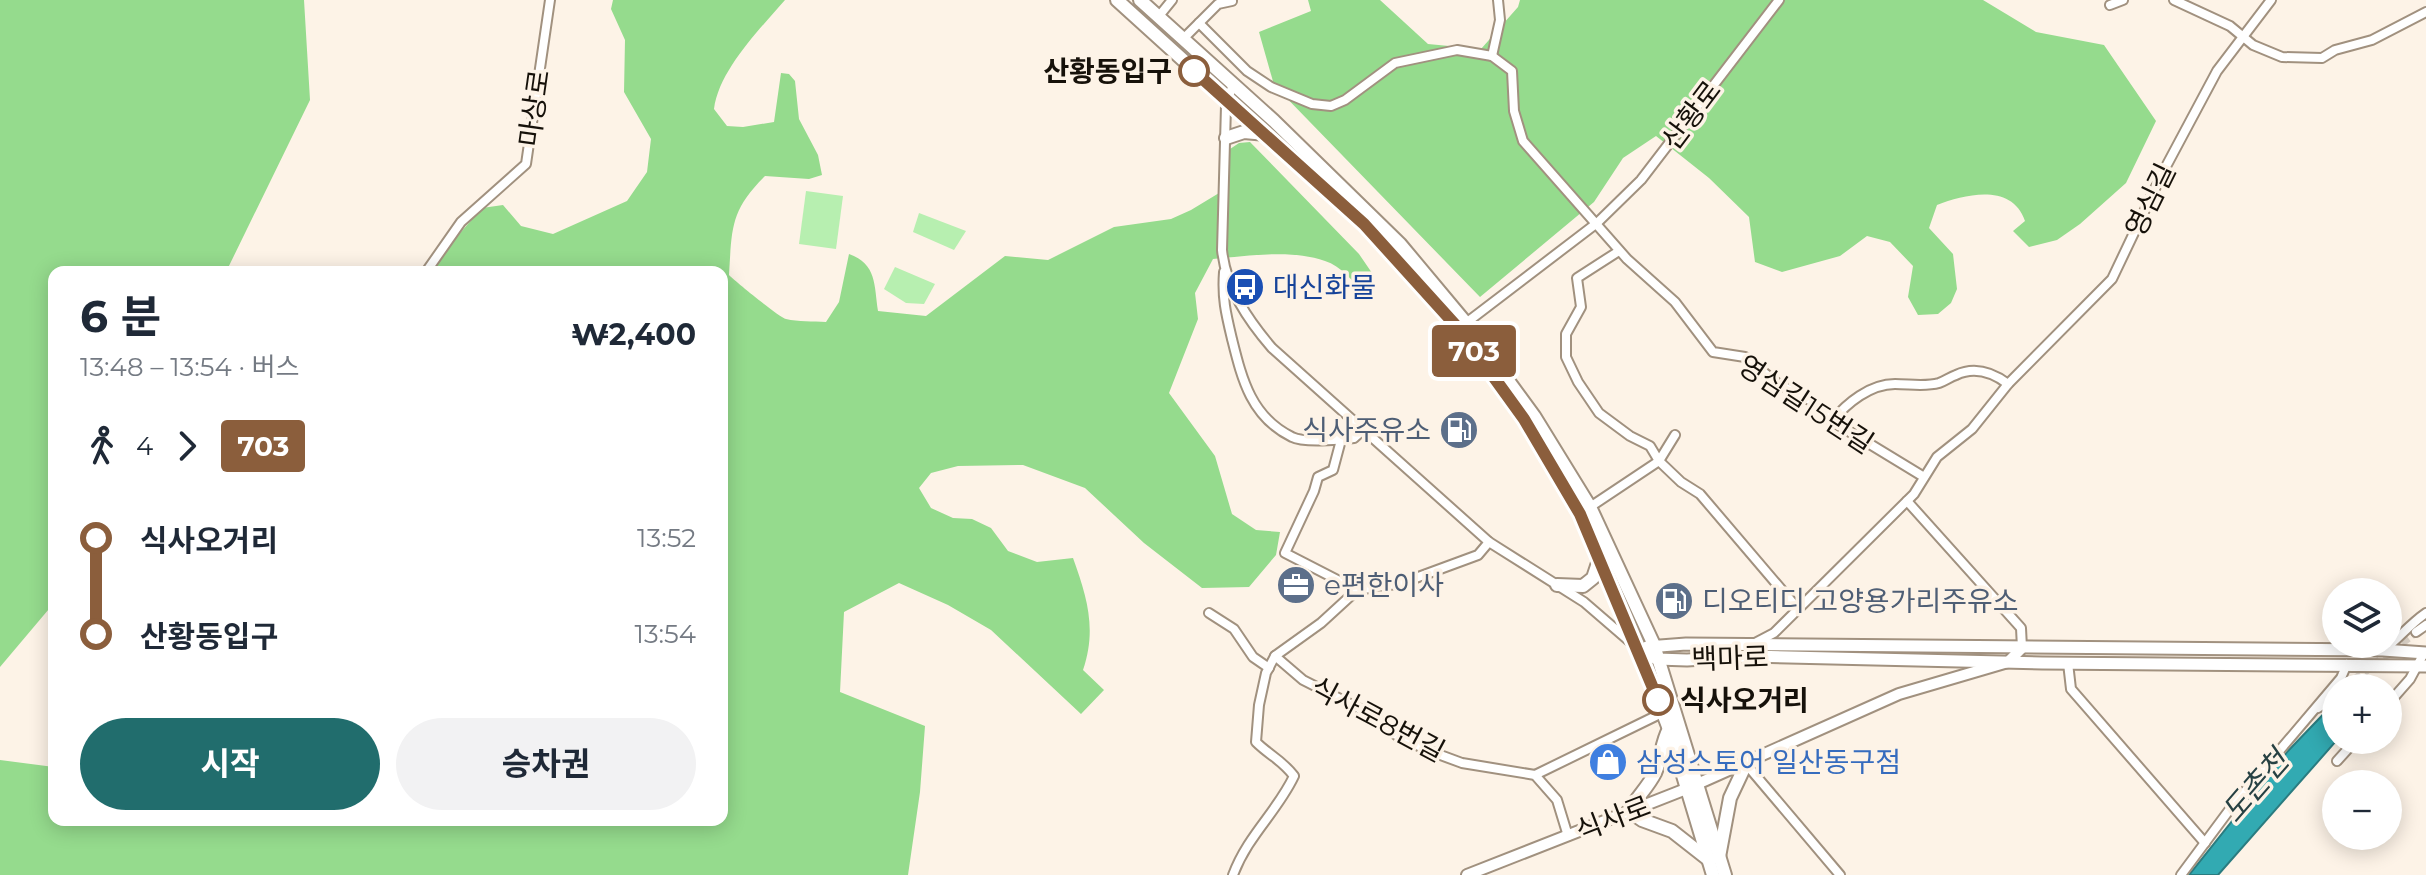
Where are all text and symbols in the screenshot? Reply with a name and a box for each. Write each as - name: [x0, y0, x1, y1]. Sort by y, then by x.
- place label: 산황동입구: [1043, 54, 1172, 88]
- marker: 산황동입구: [1179, 56, 1209, 86]
- street label: 마상로: [512, 67, 556, 149]
- street label: 산황로: [1654, 74, 1728, 156]
- street label: 영심길: [2118, 158, 2182, 242]
- bus stop icon: 대신화물: [1224, 266, 1266, 308]
- place label: 대신화물: [1273, 270, 1376, 304]
- text: 6 분: [80, 289, 161, 343]
- text: ₩2,400: [572, 316, 696, 353]
- line badge: 703: [1428, 325, 1520, 377]
- text: 703: [1448, 334, 1500, 368]
- street label: 영심길15번길: [1732, 348, 1880, 460]
- text: 13:48 – 13:54 · 버스: [80, 351, 300, 383]
- fuel station icon: 식사주유소: [1438, 409, 1480, 451]
- place label: 식사주유소: [1302, 413, 1431, 447]
- icon: walk: [80, 424, 124, 468]
- icon: forward: [165, 424, 209, 468]
- text: 703: [237, 429, 289, 463]
- text: 4: [136, 430, 153, 462]
- text: 식사오거리: [140, 522, 278, 559]
- text: 13:52: [637, 522, 696, 554]
- office icon: e편한이사: [1275, 564, 1317, 606]
- place label: e편한이사: [1324, 568, 1444, 602]
- map controls: [2322, 578, 2402, 850]
- button: layers: [2322, 578, 2402, 658]
- fuel station icon: 디오티디 고양용가리주유소: [1653, 580, 1695, 622]
- place label: 디오티디 고양용가리주유소: [1702, 584, 2018, 618]
- text: 산황동입구: [140, 618, 278, 655]
- text: 13:54: [635, 618, 696, 650]
- street label: 백마로: [1691, 640, 1769, 676]
- street label: 식사로8번길: [1305, 670, 1451, 768]
- button: +: [2322, 674, 2402, 754]
- place label: 식사오거리: [1680, 683, 1809, 717]
- marker: 식사오거리: [1643, 685, 1673, 715]
- button: 시작: [80, 718, 380, 810]
- button: 승차권: [396, 718, 696, 810]
- water label: 도촌천: [2214, 740, 2298, 829]
- shop icon: 삼성스토어 일산동구점: [1587, 741, 1629, 783]
- place label: 삼성스토어 일산동구점: [1636, 745, 1901, 779]
- button: −: [2322, 770, 2402, 850]
- street label: 식사로: [1571, 788, 1655, 848]

